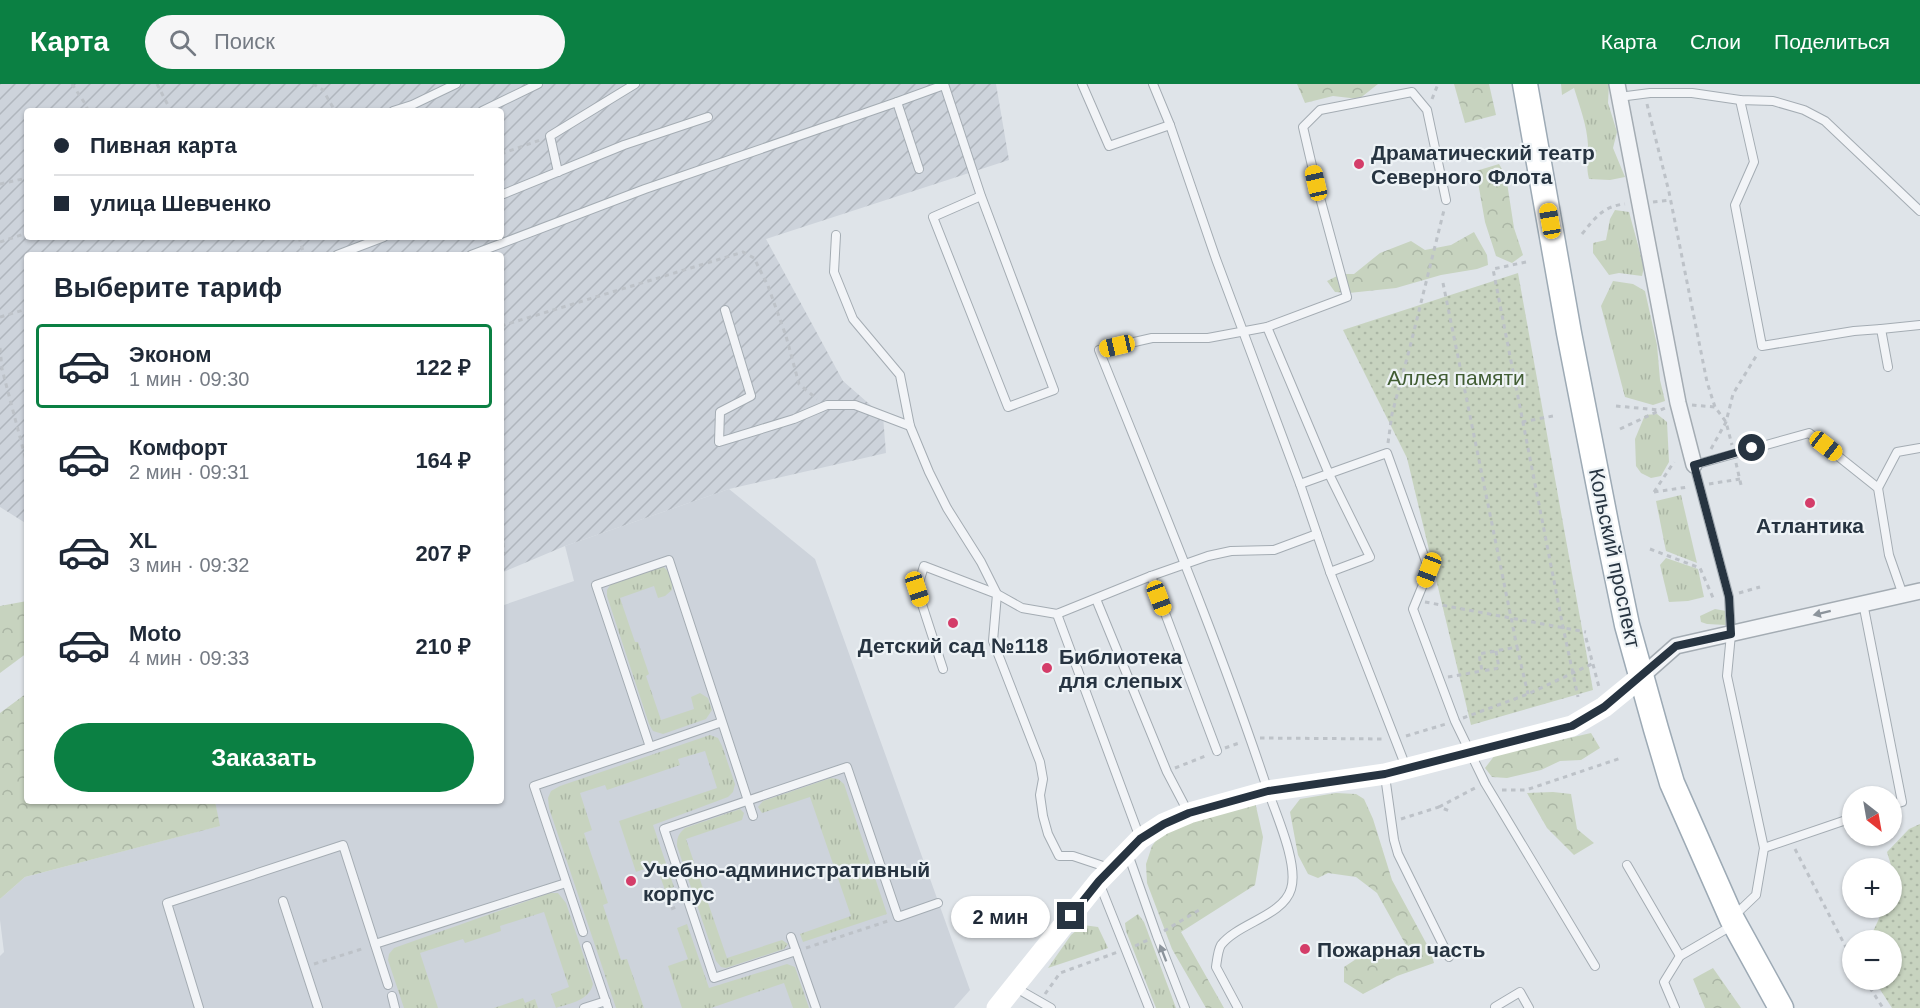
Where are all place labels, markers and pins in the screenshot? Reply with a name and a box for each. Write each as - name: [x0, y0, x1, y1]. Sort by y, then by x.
- place label: Драматический театр Северного Флота: [1371, 141, 1595, 188]
- marker: Драматический театр Северного Флота: [1352, 157, 1366, 171]
- marker: Атлантика: [1803, 496, 1817, 510]
- place label: Атлантика: [1756, 514, 1864, 537]
- marker: Детский сад №118: [946, 616, 960, 630]
- place label: Детский сад №118: [858, 634, 1049, 657]
- place label: Библиотека для слепых: [1059, 645, 1183, 692]
- marker: Библиотека для слепых: [1040, 661, 1054, 675]
- place label: Учебно-административный корпус: [643, 858, 930, 905]
- marker: Учебно-административный корпус: [624, 874, 638, 888]
- place label: Пожарная часть: [1317, 938, 1486, 961]
- marker: Пожарная часть: [1298, 942, 1312, 956]

